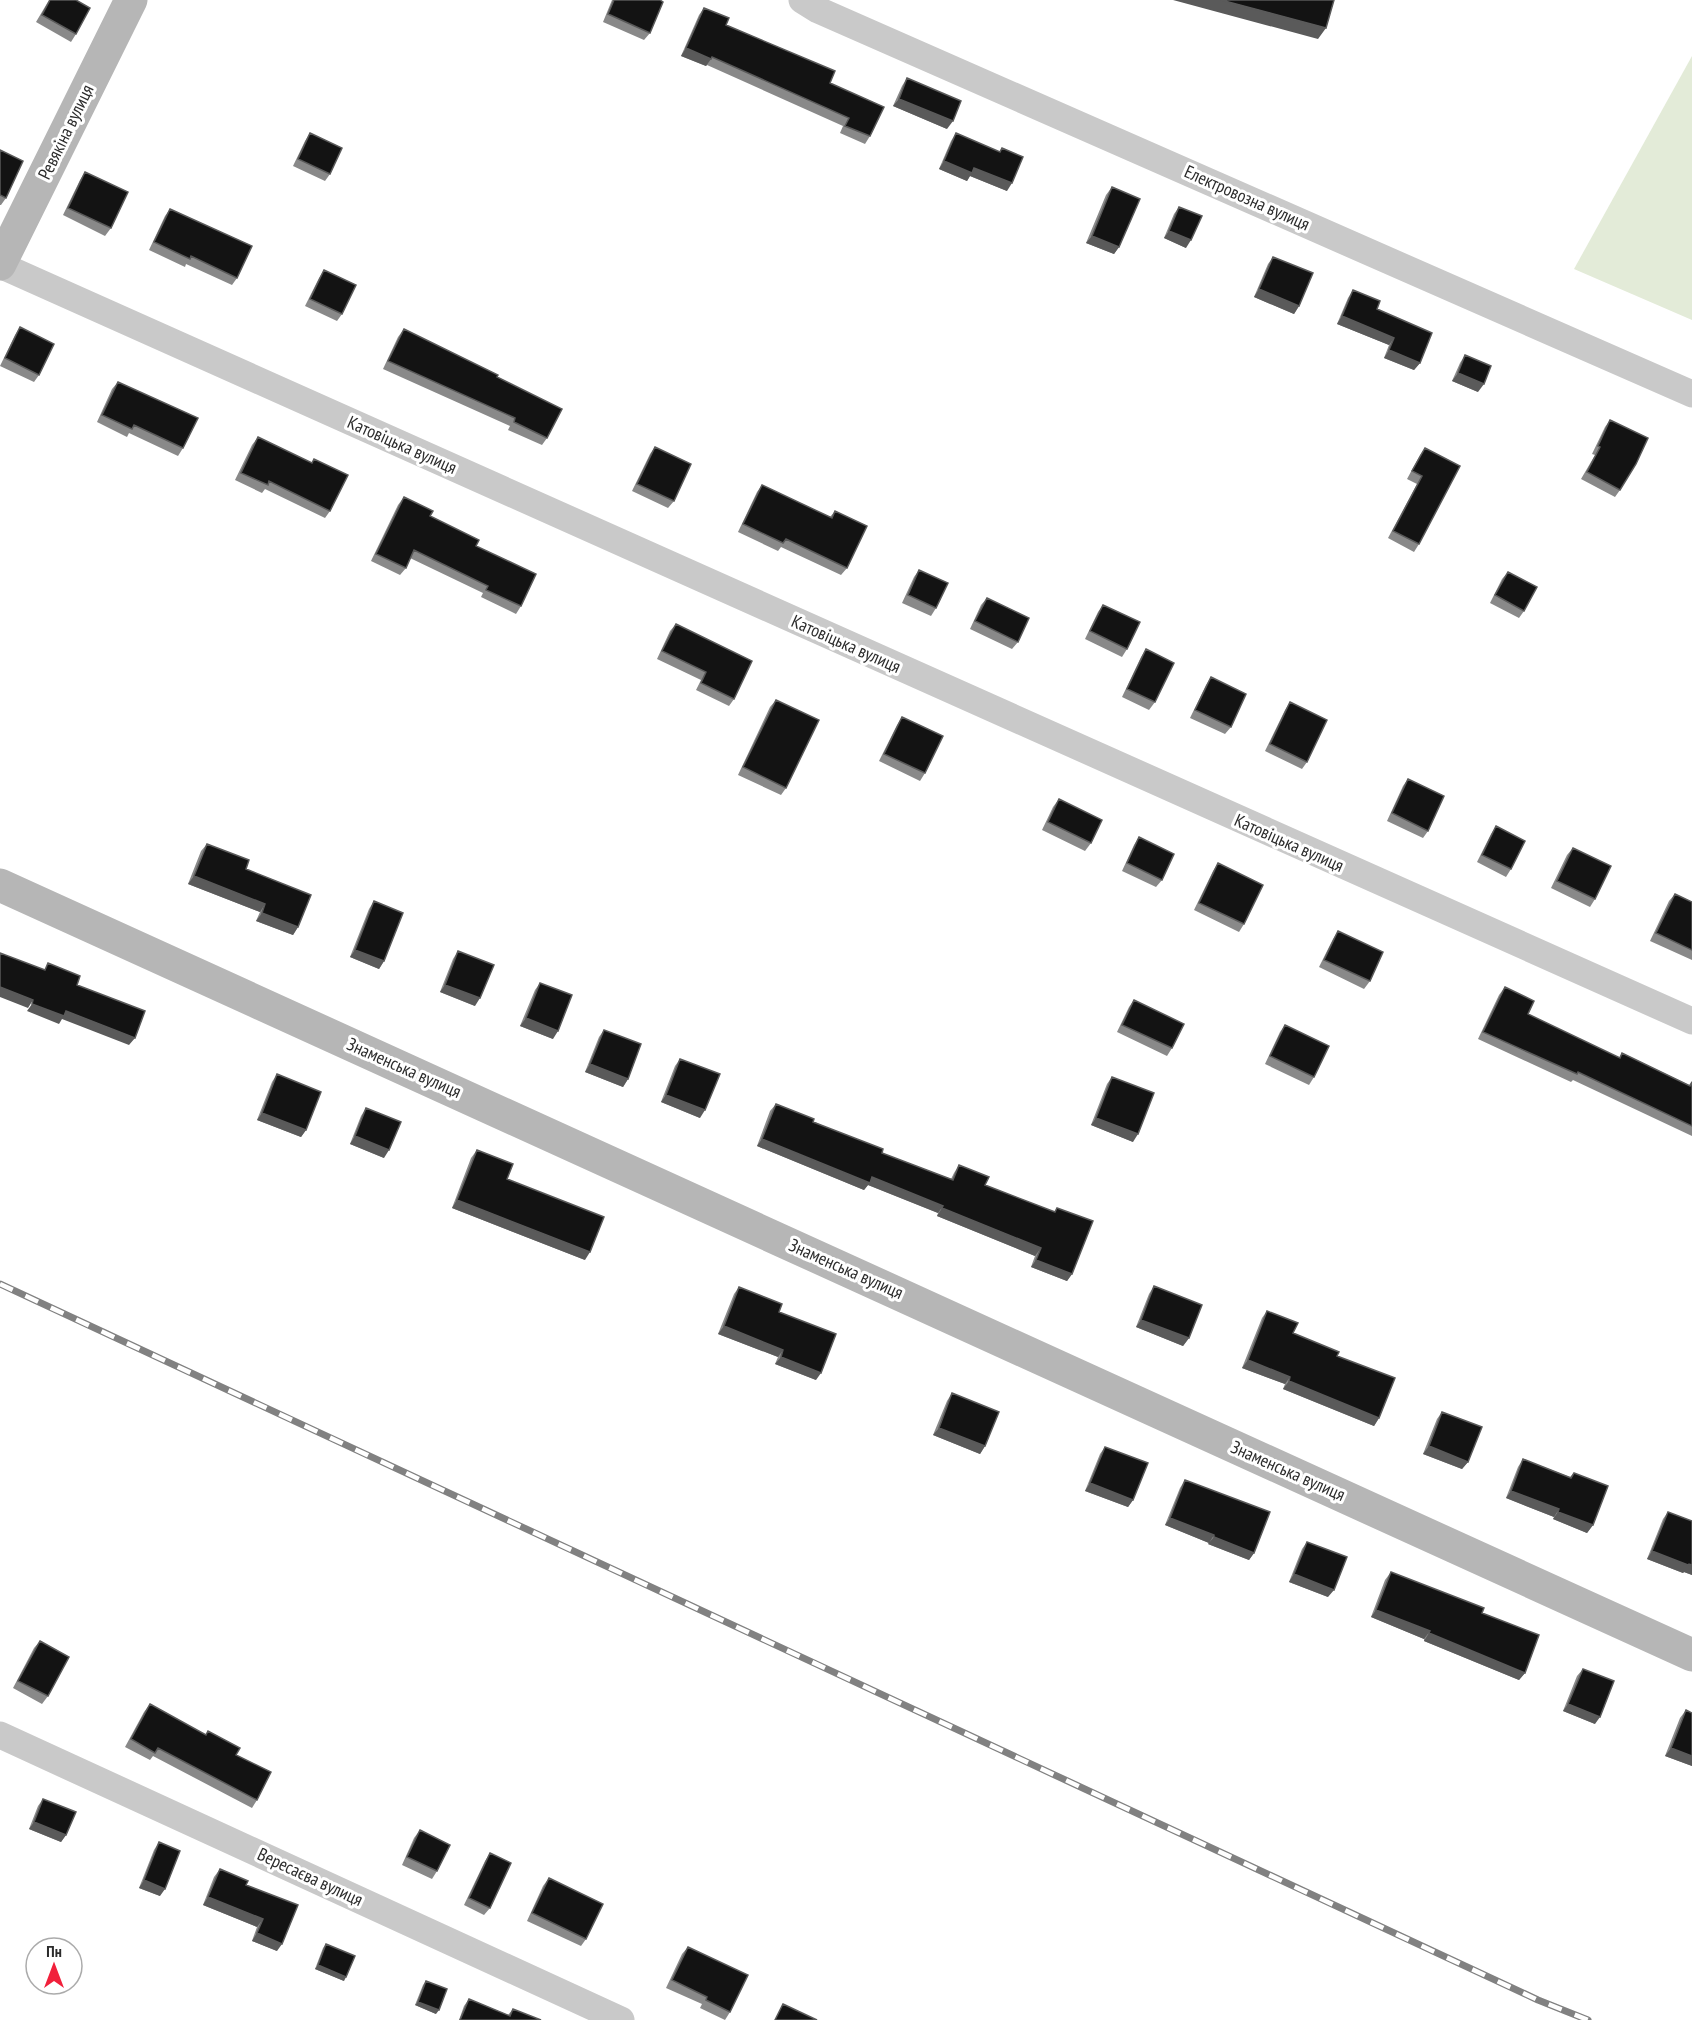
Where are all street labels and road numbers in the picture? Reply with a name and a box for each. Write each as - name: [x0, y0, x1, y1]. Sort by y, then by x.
- street label: Ревякіна вулиця: [33, 80, 98, 183]
- street label: Електровозна вулиця: [1181, 160, 1314, 236]
- street label: Катовіцька вулиця: [344, 410, 460, 479]
- street label: Катовіцька вулиця: [788, 609, 904, 678]
- street label: Катовіцька вулиця: [1231, 808, 1347, 877]
- street label: Знаменська вулиця: [344, 1032, 465, 1103]
- street label: Знаменська вулиця: [786, 1233, 907, 1304]
- street label: Знаменська вулиця: [1228, 1435, 1349, 1506]
- street label: Вересаєва вулиця: [254, 1842, 367, 1911]

